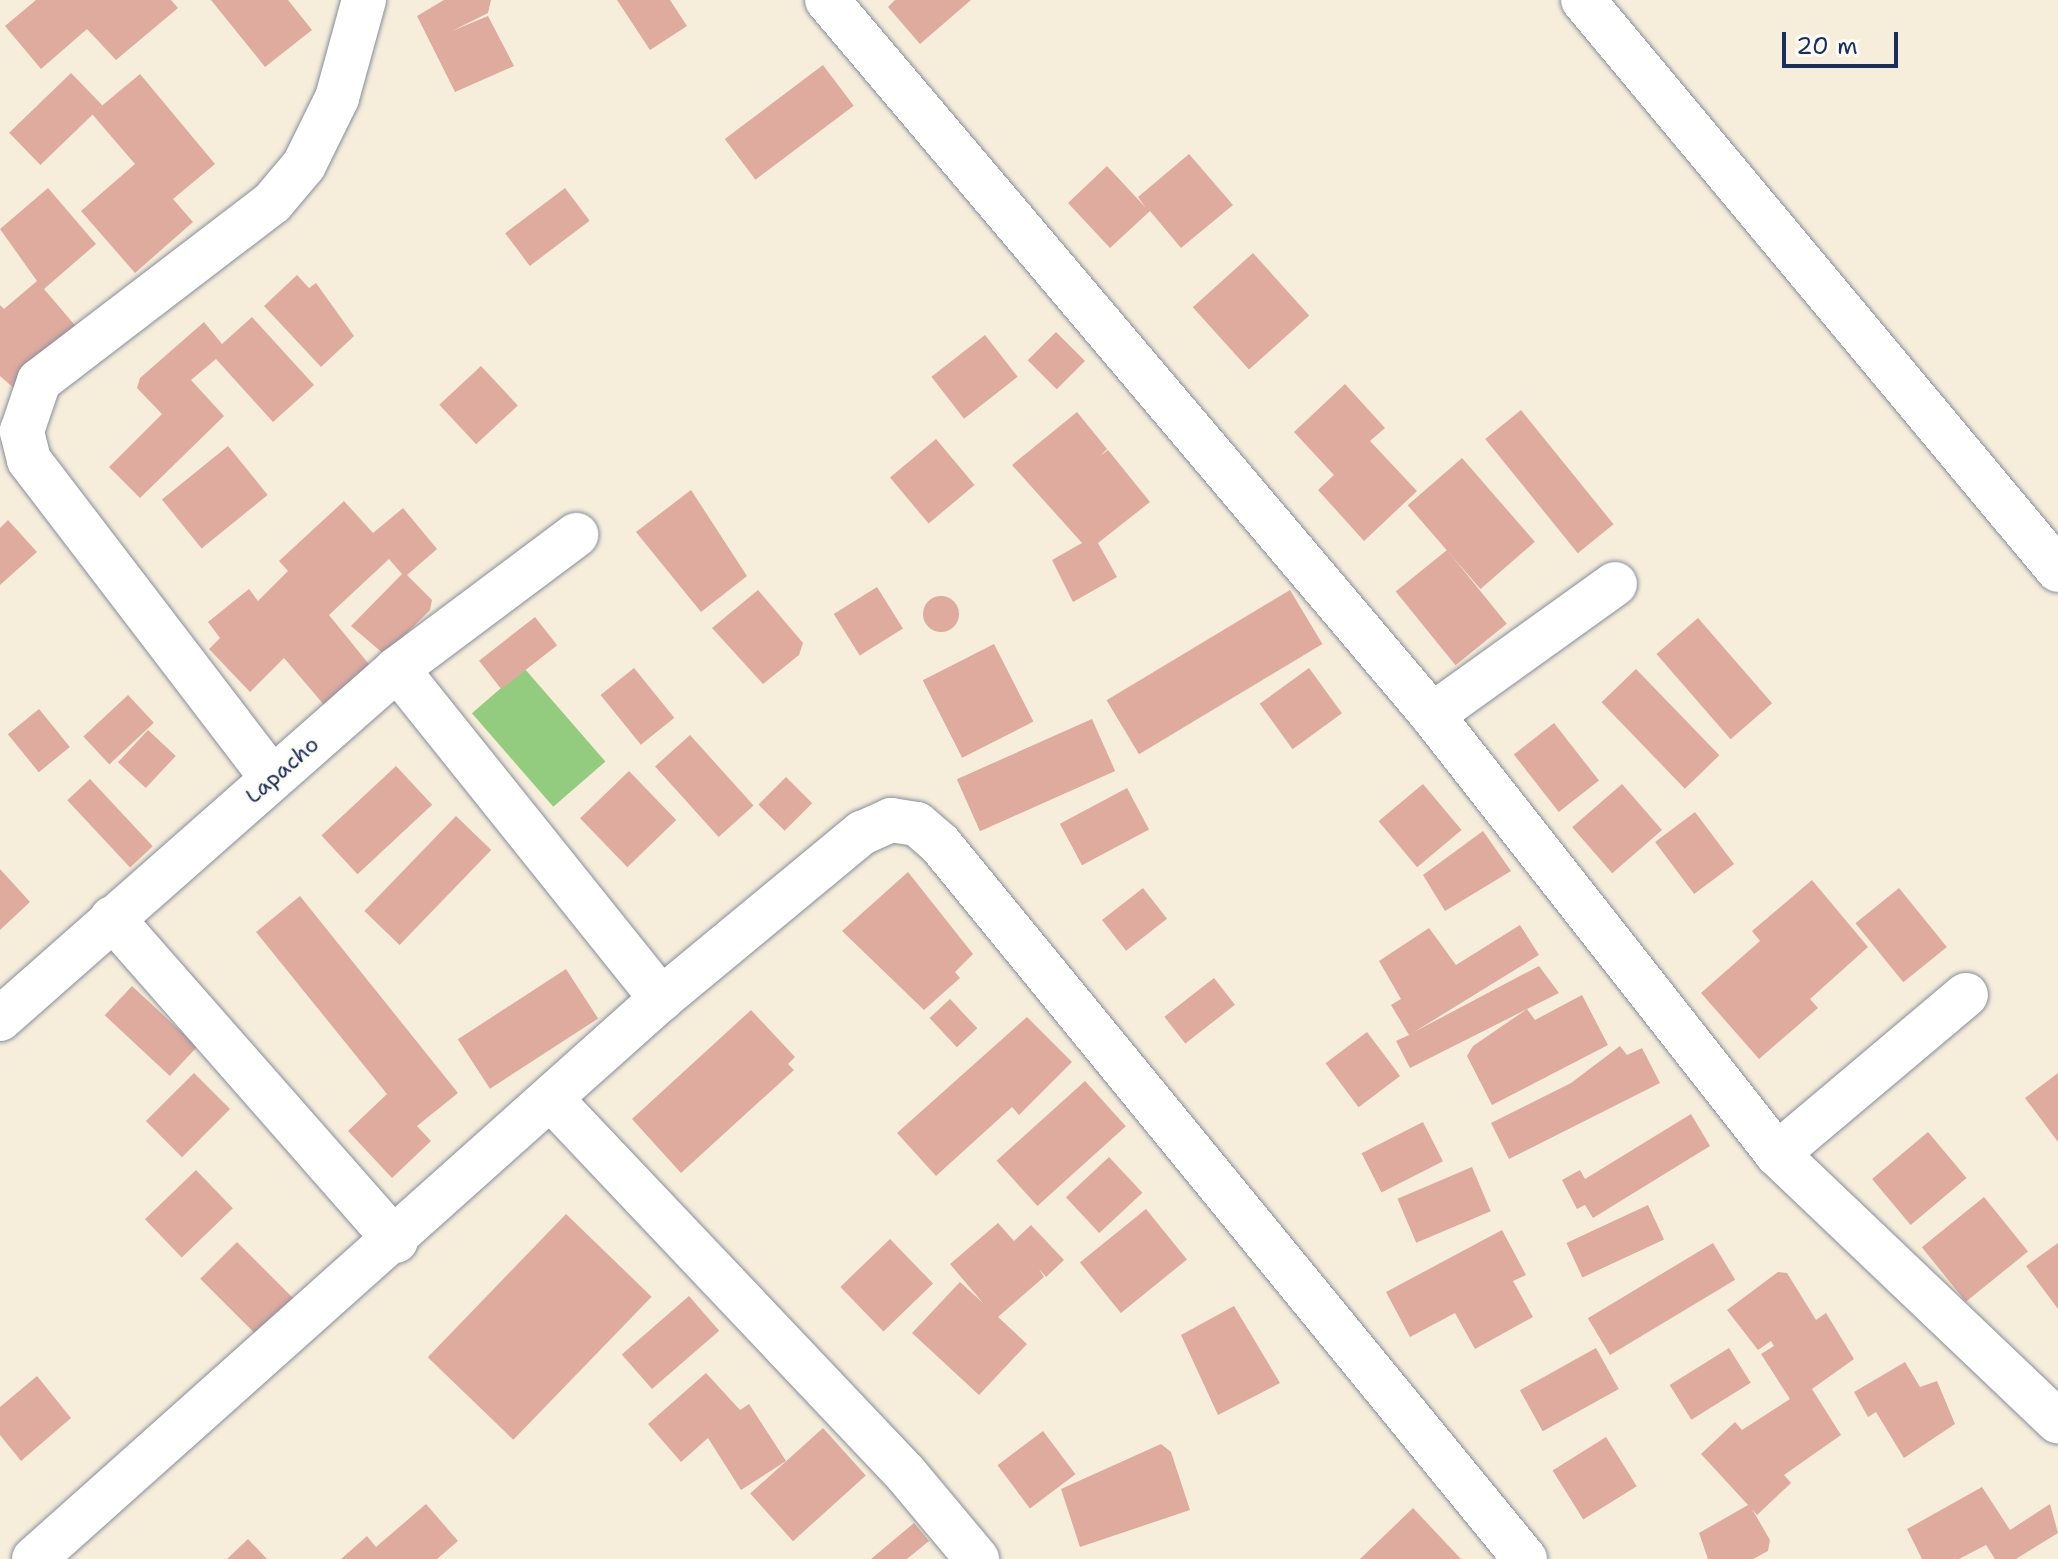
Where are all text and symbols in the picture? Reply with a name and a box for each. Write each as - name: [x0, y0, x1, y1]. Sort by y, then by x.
- scale bar: [1786, 16, 1902, 66]
- text: 20 m: [1796, 30, 1858, 62]
- street label: Lapacho: [240, 731, 324, 809]

